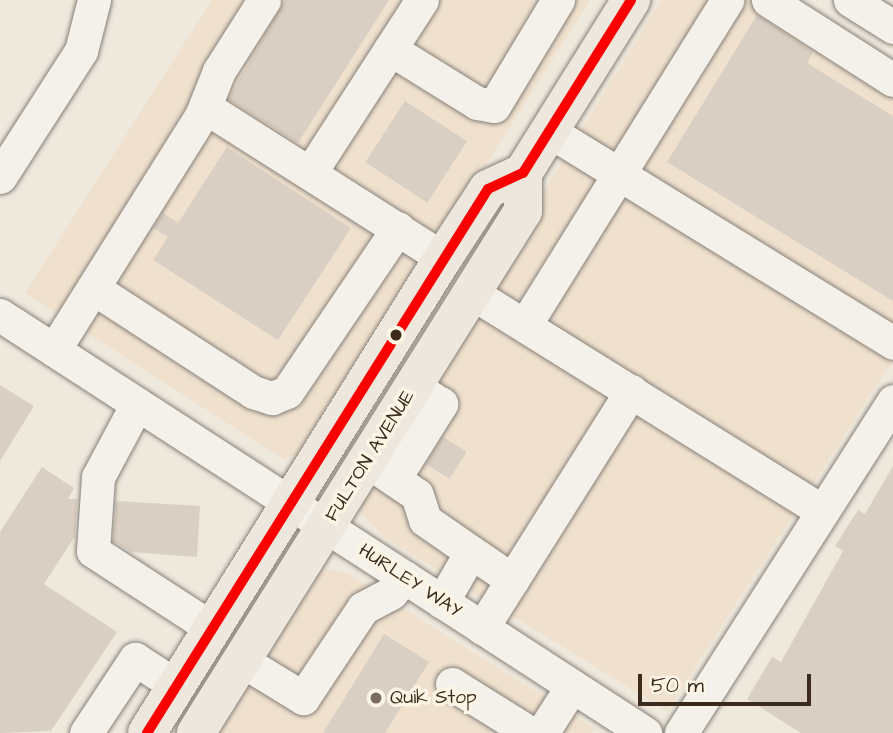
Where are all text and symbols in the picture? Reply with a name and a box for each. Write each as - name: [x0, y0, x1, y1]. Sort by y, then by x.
- unlabelled marker: [389, 328, 403, 342]
- street label: FULTON AVENUE: [321, 386, 419, 526]
- street label: HURLEY WAY: [354, 539, 466, 623]
- scale bar: [641, 660, 814, 704]
- text: 50 m: [651, 671, 704, 700]
- place label: Quik Stop: [390, 687, 477, 709]
- marker: Quik Stop: [368, 690, 384, 706]

